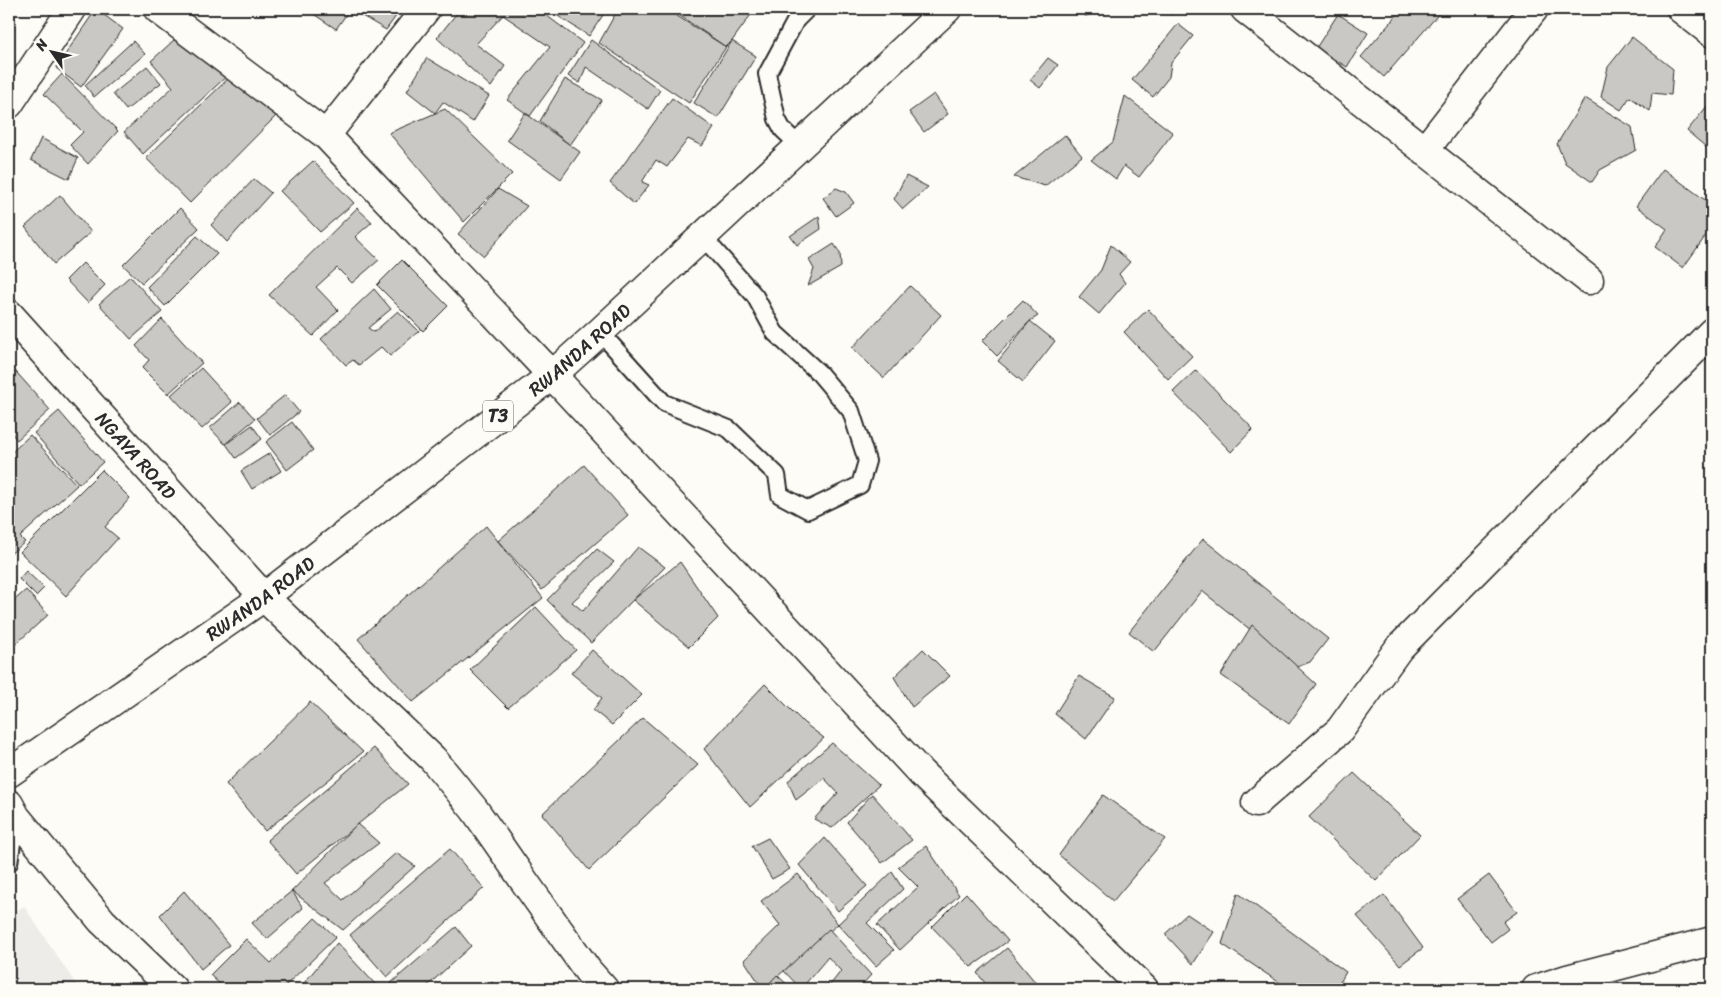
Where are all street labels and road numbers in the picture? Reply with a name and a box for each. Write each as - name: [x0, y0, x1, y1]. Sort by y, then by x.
- street label: RWANDA ROAD: [521, 294, 639, 404]
- road number: T3: [483, 401, 513, 432]
- street label: NGAYA ROAD: [87, 403, 186, 507]
- street label: RWANDA ROAD: [199, 547, 322, 649]

